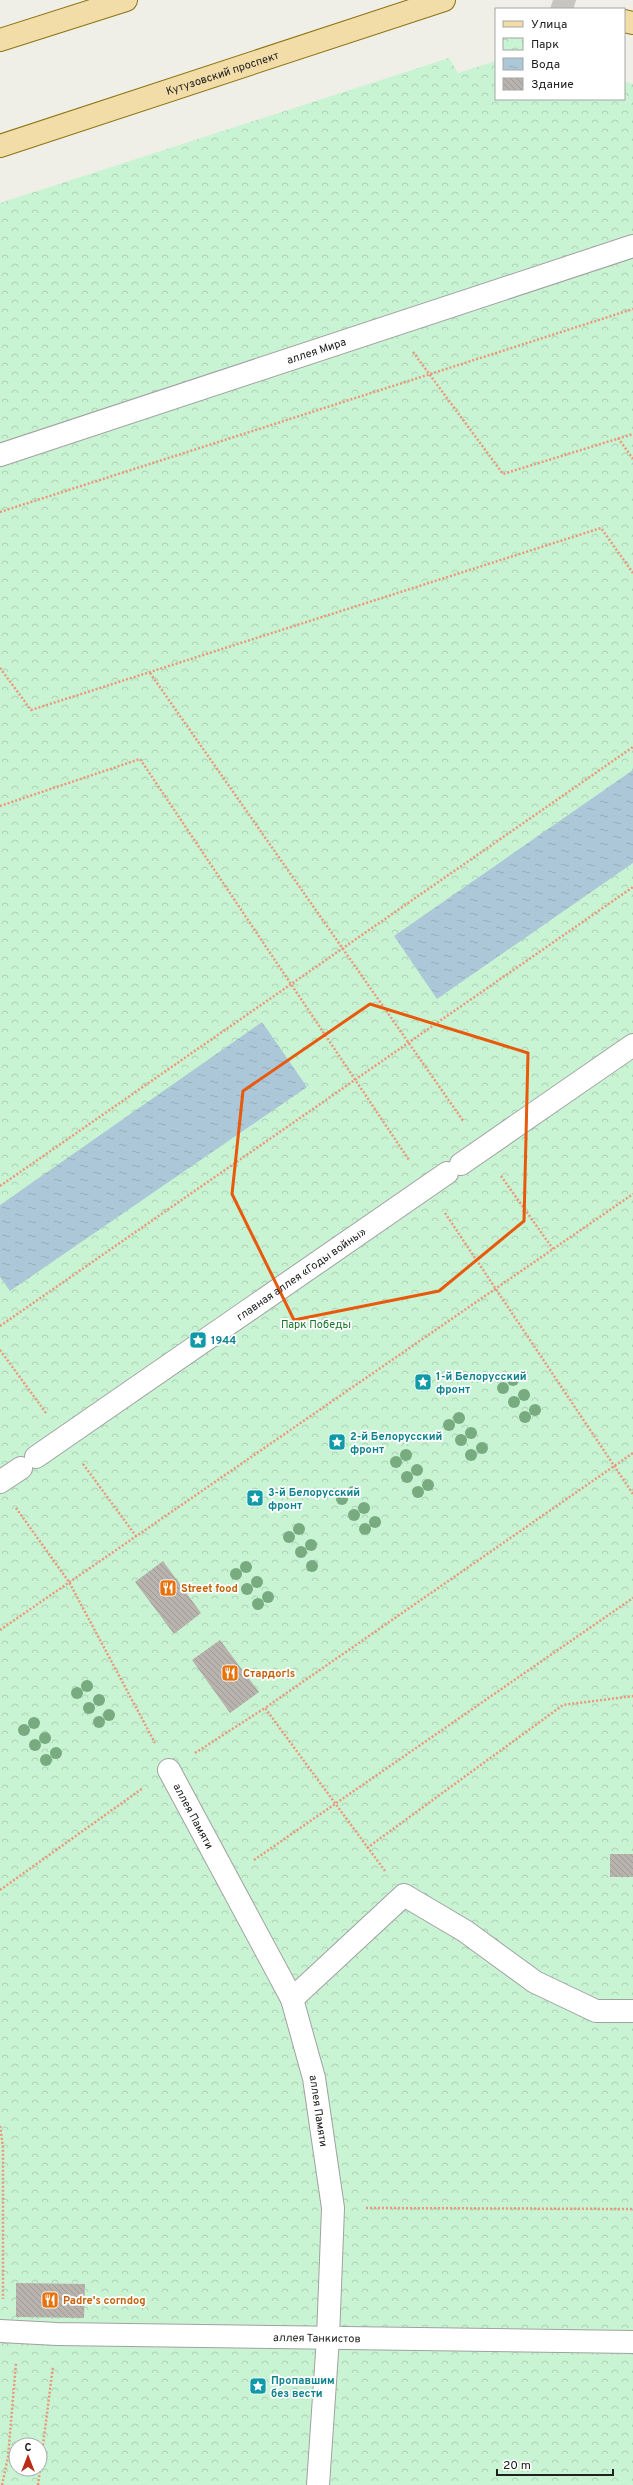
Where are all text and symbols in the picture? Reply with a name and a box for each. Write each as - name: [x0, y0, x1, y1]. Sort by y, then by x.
- legend: [495, 8, 625, 100]
- text: Улица: [531, 17, 567, 33]
- text: Парк: [531, 37, 559, 53]
- street label: Кутузовский проспект: [164, 49, 281, 99]
- text: Вода: [531, 57, 560, 73]
- text: Здание: [531, 77, 574, 93]
- street label: аллея Мира: [285, 335, 348, 368]
- street label: главная аллея «Годы войны»: [234, 1225, 369, 1324]
- park label: Парк Победы: [281, 1318, 351, 1332]
- place icon: 1944: [188, 1330, 208, 1350]
- place label: 1944: [211, 1334, 236, 1348]
- place label: 1-й Белорусский фронт: [436, 1370, 526, 1397]
- place icon: 1-й Белорусский фронт: [413, 1372, 433, 1392]
- place label: 2-й Белорусский фронт: [350, 1430, 442, 1457]
- place icon: 2-й Белорусский фронт: [327, 1432, 347, 1452]
- place label: 3-й Белорусский фронт: [268, 1486, 360, 1513]
- place icon: 3-й Белорусский фронт: [245, 1488, 265, 1508]
- restaurant icon: Street food: [158, 1578, 178, 1598]
- place label: Street food: [181, 1582, 238, 1596]
- restaurant icon: Стардог!s: [220, 1663, 240, 1683]
- place label: Стардог!s: [243, 1667, 295, 1681]
- street label: аллея Памяти: [169, 1781, 216, 1852]
- street label: аллея Памяти: [305, 2073, 330, 2148]
- restaurant icon: Padre's corndog: [40, 2290, 60, 2310]
- place label: Padre's corndog: [63, 2294, 146, 2308]
- street label: аллея Танкистов: [273, 2331, 361, 2346]
- place label: Пропавшим без вести: [271, 2374, 335, 2401]
- place icon: Пропавшим без вести: [248, 2376, 268, 2396]
- north arrow: [8, 2437, 48, 2477]
- text: С: [24, 2441, 32, 2455]
- scale bar: [497, 2451, 613, 2477]
- text: 20 m: [503, 2458, 531, 2474]

